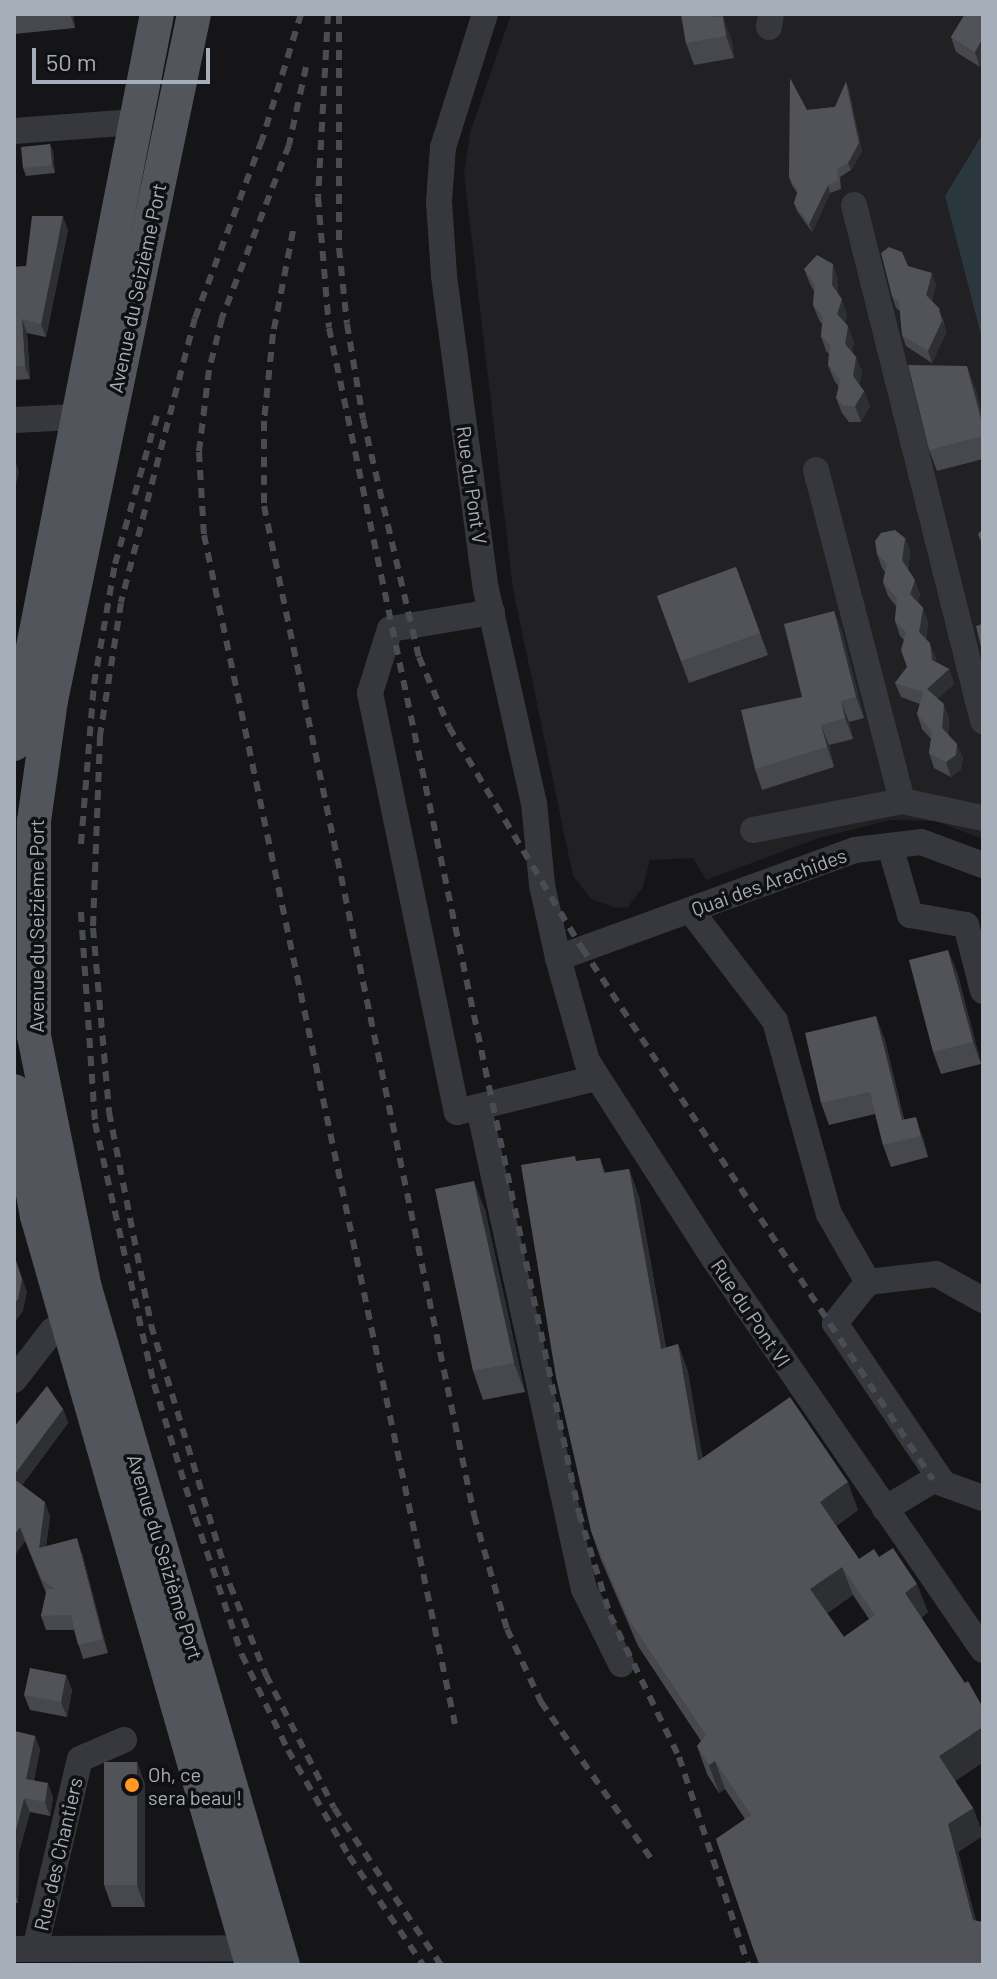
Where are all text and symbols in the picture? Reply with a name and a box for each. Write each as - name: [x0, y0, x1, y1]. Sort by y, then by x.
- scale bar: [36, 32, 214, 82]
- text: 50 m: [46, 47, 97, 76]
- street label: Avenue du Seizième Port: [103, 181, 171, 395]
- street label: Rue du Pont V: [452, 424, 492, 546]
- street label: Avenue du Seizième Port: [24, 819, 48, 1033]
- street label: Quai des Arachides: [688, 843, 850, 921]
- street label: Rue du Pont VI: [706, 1255, 796, 1371]
- street label: Avenue du Seizième Port: [122, 1451, 208, 1663]
- place label: Oh, ce sera beau !: [148, 1762, 242, 1809]
- street label: Rue des Chantiers: [29, 1775, 87, 1933]
- marker: Oh, ce sera beau !: [123, 1776, 141, 1794]

